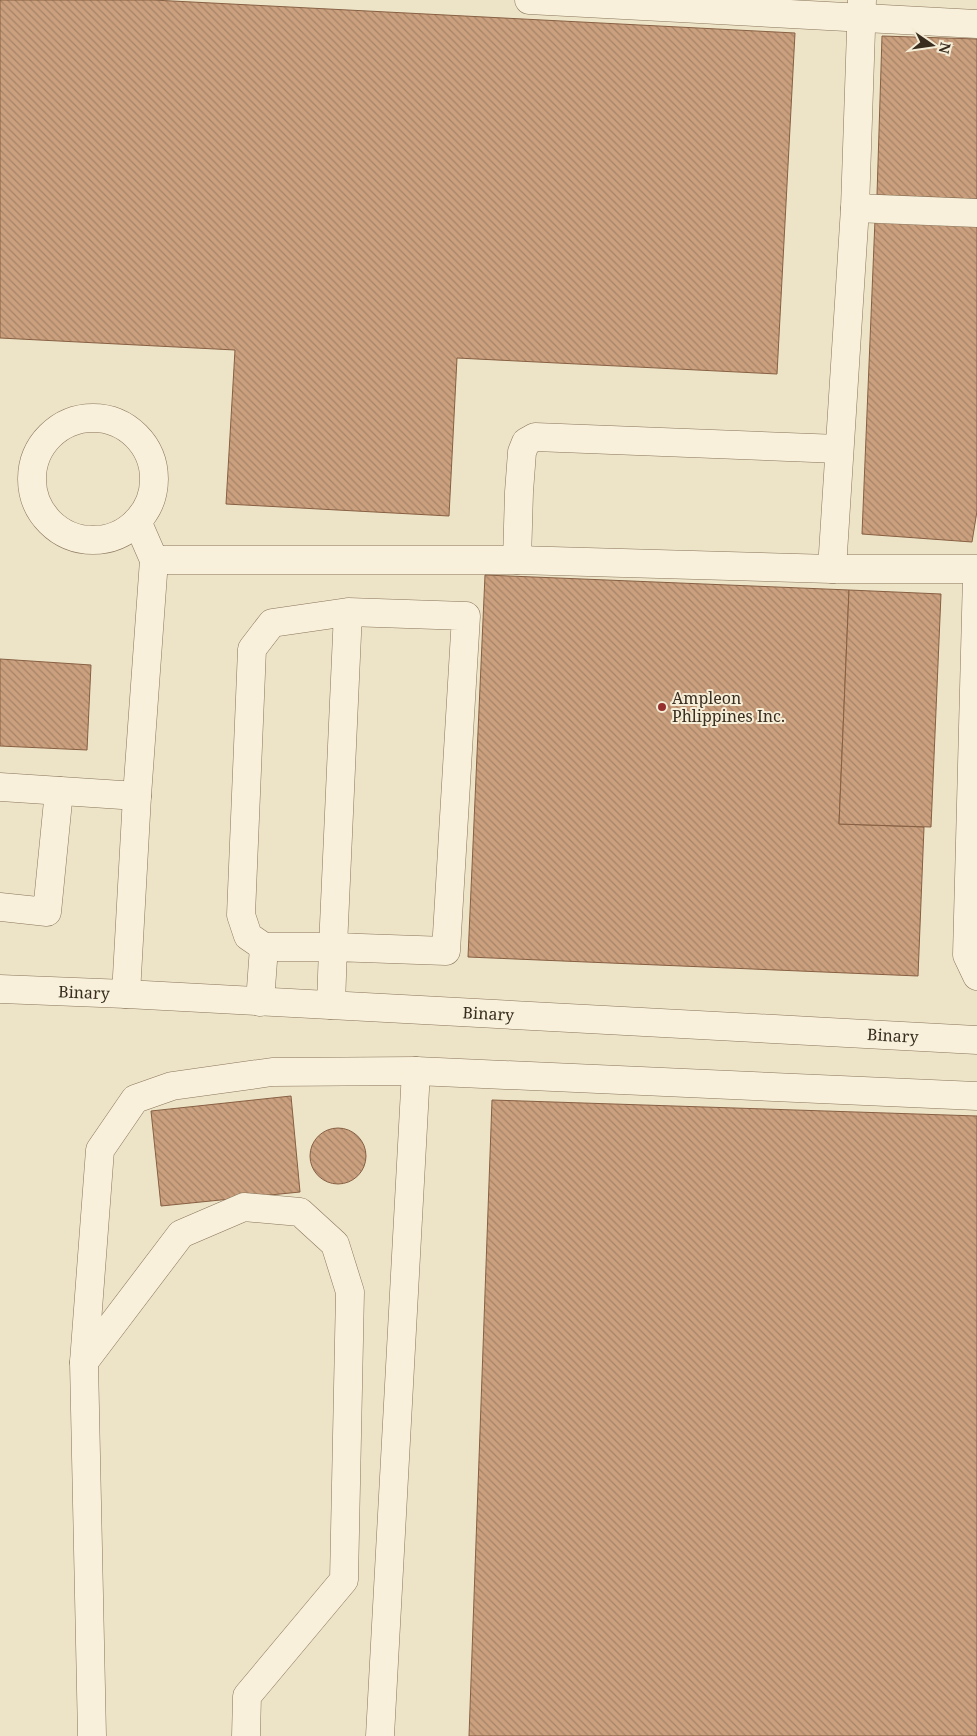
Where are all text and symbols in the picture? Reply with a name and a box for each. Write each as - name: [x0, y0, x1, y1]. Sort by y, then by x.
- north arrow: [907, 20, 957, 70]
- text: N: [935, 41, 956, 56]
- place label: Ampleon Phlippines Inc.: [672, 687, 785, 727]
- marker: Ampleon Phlippines Inc.: [656, 701, 668, 713]
- street label: Binary: [58, 980, 111, 1004]
- street label: Binary: [462, 1001, 516, 1026]
- street label: Binary: [866, 1023, 920, 1048]

